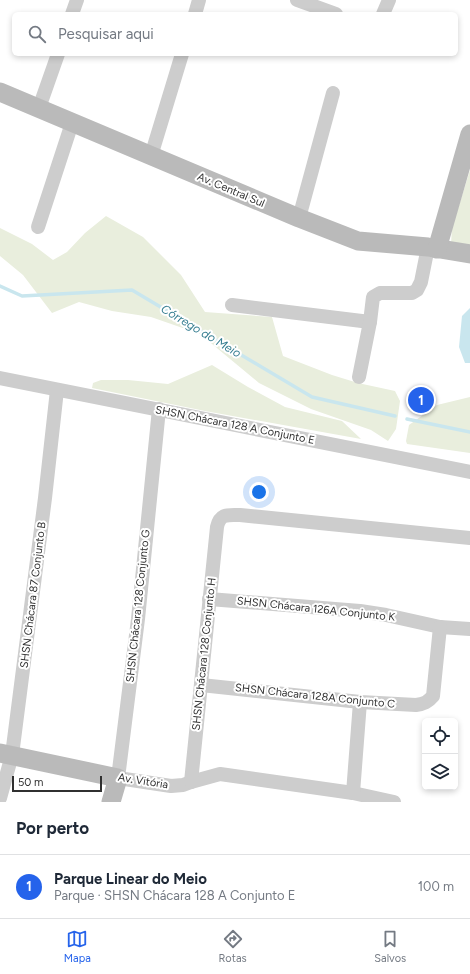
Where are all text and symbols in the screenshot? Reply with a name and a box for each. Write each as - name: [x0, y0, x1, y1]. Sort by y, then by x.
- search box: [12, 12, 458, 56]
- icon: search: [26, 23, 48, 45]
- text: Pesquisar aqui: [58, 25, 154, 43]
- street label: Av. Central Sul: [195, 170, 267, 210]
- water label: Córrego do Meio: [158, 302, 244, 360]
- pin: 1: [408, 385, 434, 415]
- street label: SHSN Chácara 128 A Conjunto E: [154, 403, 316, 447]
- your location: [249, 482, 269, 502]
- street label: SHSN Chácara 87 Conjunto B: [18, 521, 48, 669]
- street label: SHSN Chácara 128 Conjunto G: [124, 529, 152, 683]
- street label: SHSN Chácara 128 Conjunto H: [190, 577, 218, 731]
- street label: SHSN Chácara 126A Conjunto K: [236, 594, 396, 624]
- street label: SHSN Chácara 128A Conjunto C: [234, 681, 396, 711]
- map controls: [422, 718, 458, 790]
- button: locate: [422, 718, 458, 754]
- button: layers: [422, 754, 458, 790]
- street label: Av. Vitória: [117, 771, 169, 791]
- scale bar: [12, 774, 102, 793]
- text: 50 m: [18, 776, 43, 789]
- text: Por perto: [16, 818, 89, 838]
- text: Parque Linear do Meio: [54, 870, 207, 888]
- text: 1: [26, 879, 32, 894]
- text: 100 m: [418, 879, 454, 894]
- text: Parque · SHSN Chácara 128 A Conjunto E: [54, 888, 296, 903]
- tab: Mapa: [64, 928, 91, 965]
- tab: Rotas: [218, 928, 247, 965]
- tab: Salvos: [374, 928, 406, 965]

